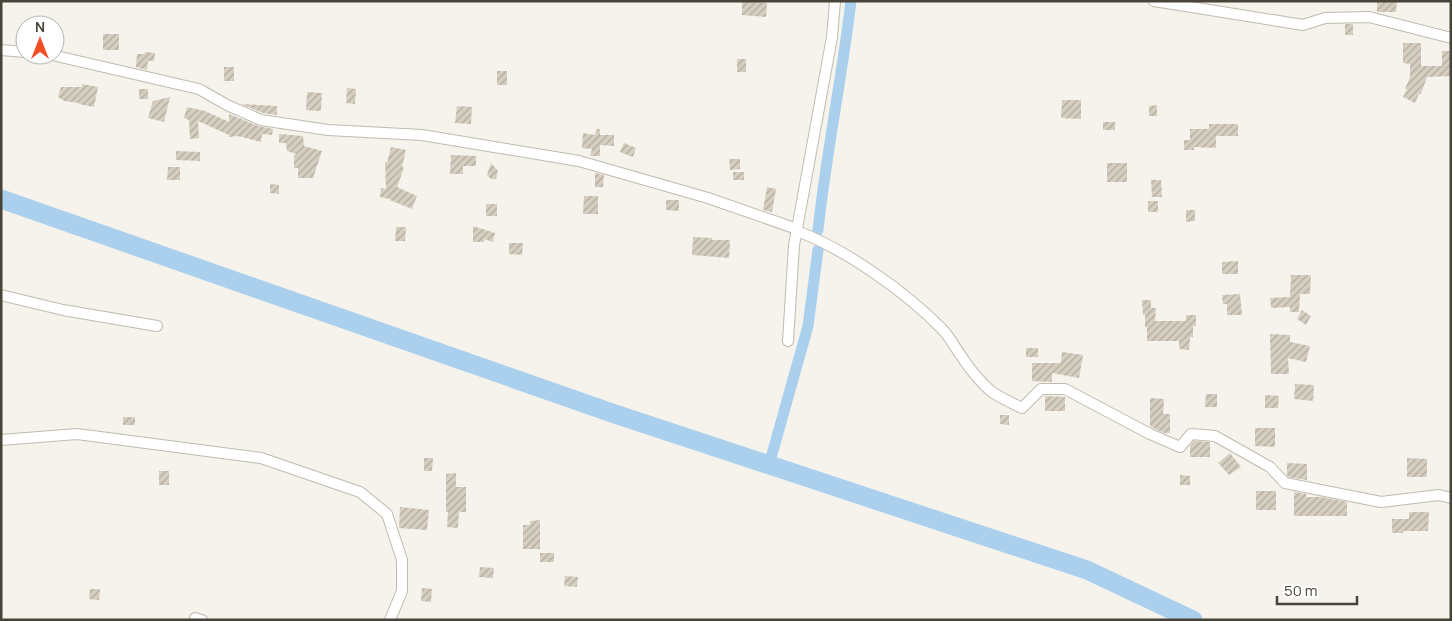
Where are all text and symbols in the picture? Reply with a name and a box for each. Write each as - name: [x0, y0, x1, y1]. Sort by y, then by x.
- north arrow: [15, 15, 65, 65]
- text: N: [35, 17, 45, 36]
- scale bar: [1277, 574, 1357, 606]
- text: 50 m: [1284, 580, 1318, 601]

